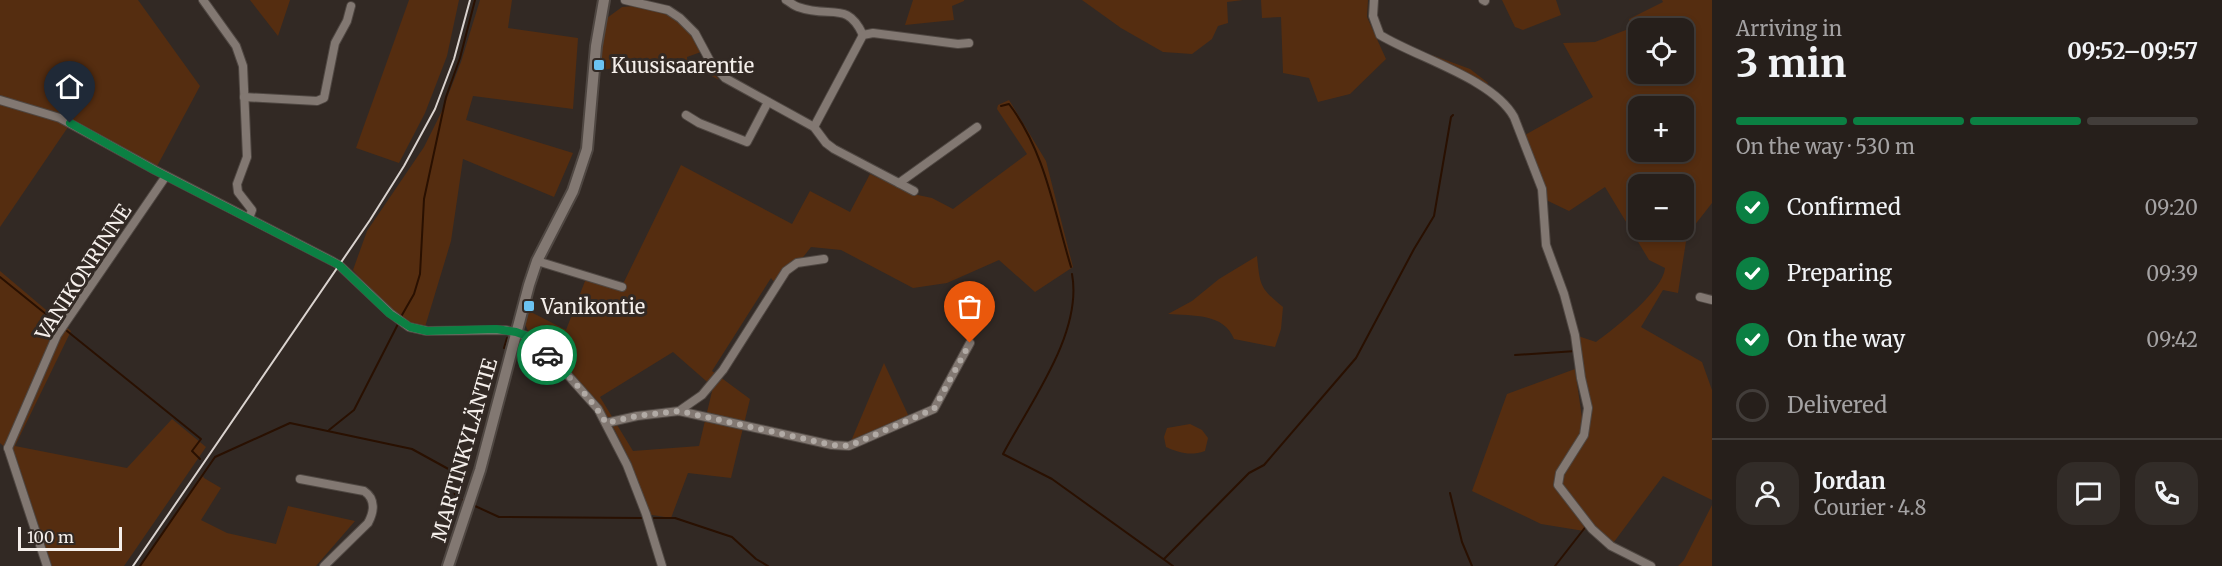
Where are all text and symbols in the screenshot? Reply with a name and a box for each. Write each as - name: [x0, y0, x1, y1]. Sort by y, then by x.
- text: Arriving in: [1736, 16, 1842, 41]
- map controls: [1628, 18, 1694, 240]
- button: locate: [1628, 18, 1694, 84]
- text: 09:52–09:57: [2067, 37, 2198, 65]
- text: 3 min: [1736, 39, 1846, 88]
- place label: Kuusisaarentie: [611, 53, 754, 78]
- marker: Kuusisaarentie: [592, 58, 606, 72]
- pin: [44, 61, 95, 123]
- icon: home: [53, 70, 86, 103]
- button: +: [1628, 96, 1694, 162]
- text: On the way · 530 m: [1736, 134, 1915, 159]
- button: −: [1628, 174, 1694, 240]
- icon: check: [1736, 191, 1769, 224]
- text: Confirmed: [1787, 193, 1901, 221]
- text: 09:20: [2144, 195, 2198, 220]
- street label: VANIKONRINNE: [29, 199, 136, 346]
- icon: check: [1736, 257, 1769, 290]
- text: Preparing: [1787, 259, 1892, 287]
- text: 09:39: [2146, 261, 2198, 286]
- pin: [944, 281, 995, 343]
- icon: bag: [953, 290, 986, 323]
- place label: Vanikontie: [540, 294, 645, 319]
- marker: Vanikontie: [522, 299, 536, 313]
- icon: check: [1736, 323, 1769, 356]
- courier: [517, 325, 577, 385]
- text: On the way: [1787, 325, 1905, 353]
- text: 09:42: [2146, 327, 2198, 352]
- icon: car: [531, 339, 564, 372]
- street label: MARTINKYLÄNTIE: [426, 355, 502, 545]
- text: Delivered: [1787, 391, 1887, 419]
- button: person: [1736, 462, 1799, 525]
- button: chat: [2057, 462, 2120, 525]
- button: phone: [2135, 462, 2198, 525]
- text: Jordan: [1814, 467, 1886, 495]
- text: Courier · 4.8: [1814, 495, 1926, 520]
- scale bar: [18, 524, 122, 552]
- text: 100 m: [27, 527, 74, 547]

